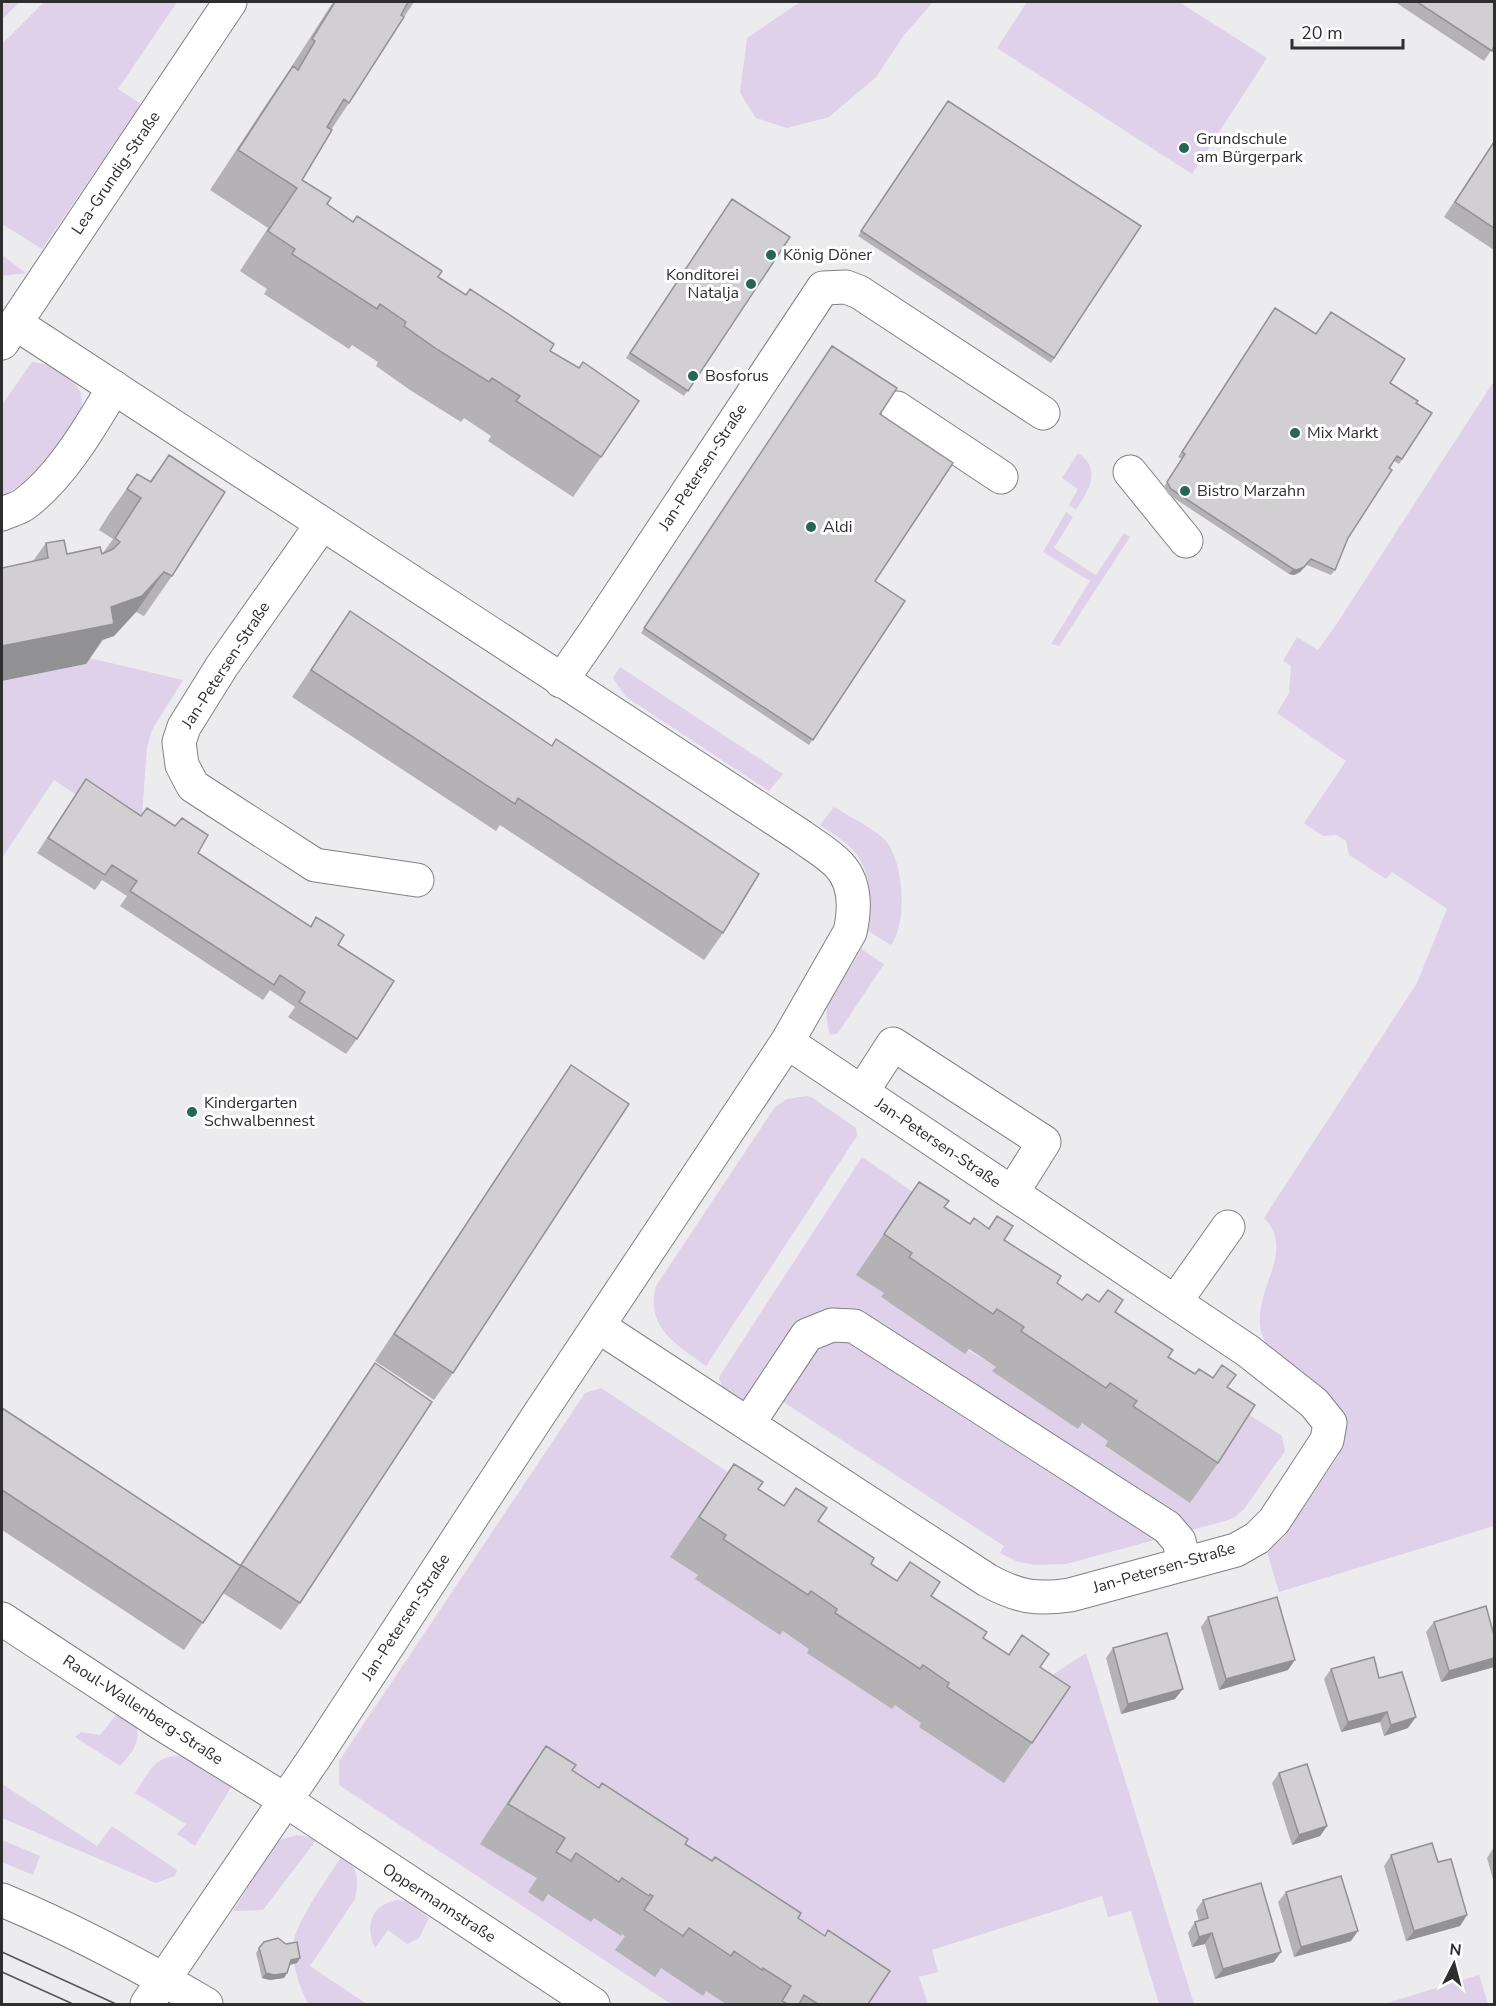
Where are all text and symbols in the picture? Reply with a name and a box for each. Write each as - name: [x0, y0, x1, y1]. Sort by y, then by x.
- scale bar: [1292, 12, 1403, 50]
- text: 20 m: [1301, 21, 1343, 45]
- street label: Lea-Grundig-Straße: [66, 107, 166, 239]
- place label: Grundschule am Bürgerpark: [1196, 128, 1304, 168]
- marker: Grundschule am Bürgerpark: [1177, 141, 1191, 155]
- place label: König Döner: [783, 244, 872, 266]
- marker: König Döner: [764, 248, 778, 262]
- place label: Konditorei Natalja: [666, 264, 739, 304]
- marker: Konditorei Natalja: [744, 277, 758, 291]
- place label: Bosforus: [705, 365, 769, 387]
- marker: Bosforus: [686, 369, 700, 383]
- street label: Jan-Petersen-Straße: [653, 399, 752, 536]
- place label: Mix Markt: [1307, 422, 1379, 444]
- marker: Mix Markt: [1288, 426, 1302, 440]
- place label: Bistro Marzahn: [1197, 480, 1305, 502]
- marker: Bistro Marzahn: [1178, 484, 1192, 498]
- place label: Aldi: [823, 516, 852, 538]
- marker: Aldi: [804, 520, 818, 534]
- street label: Jan-Petersen-Straße: [176, 597, 275, 734]
- place label: Kindergarten Schwalbennest: [204, 1092, 315, 1132]
- street label: Jan-Petersen-Straße: [870, 1092, 1005, 1193]
- marker: Kindergarten Schwalbennest: [185, 1105, 199, 1119]
- street label: Jan-Petersen-Straße: [1089, 1537, 1238, 1599]
- street label: Jan-Petersen-Straße: [356, 1549, 455, 1686]
- street label: Raoul-Wallenberg-Straße: [59, 1650, 227, 1770]
- street label: Oppermannstraße: [378, 1858, 500, 1948]
- north arrow: [1424, 1934, 1484, 1994]
- text: N: [1448, 1939, 1463, 1962]

